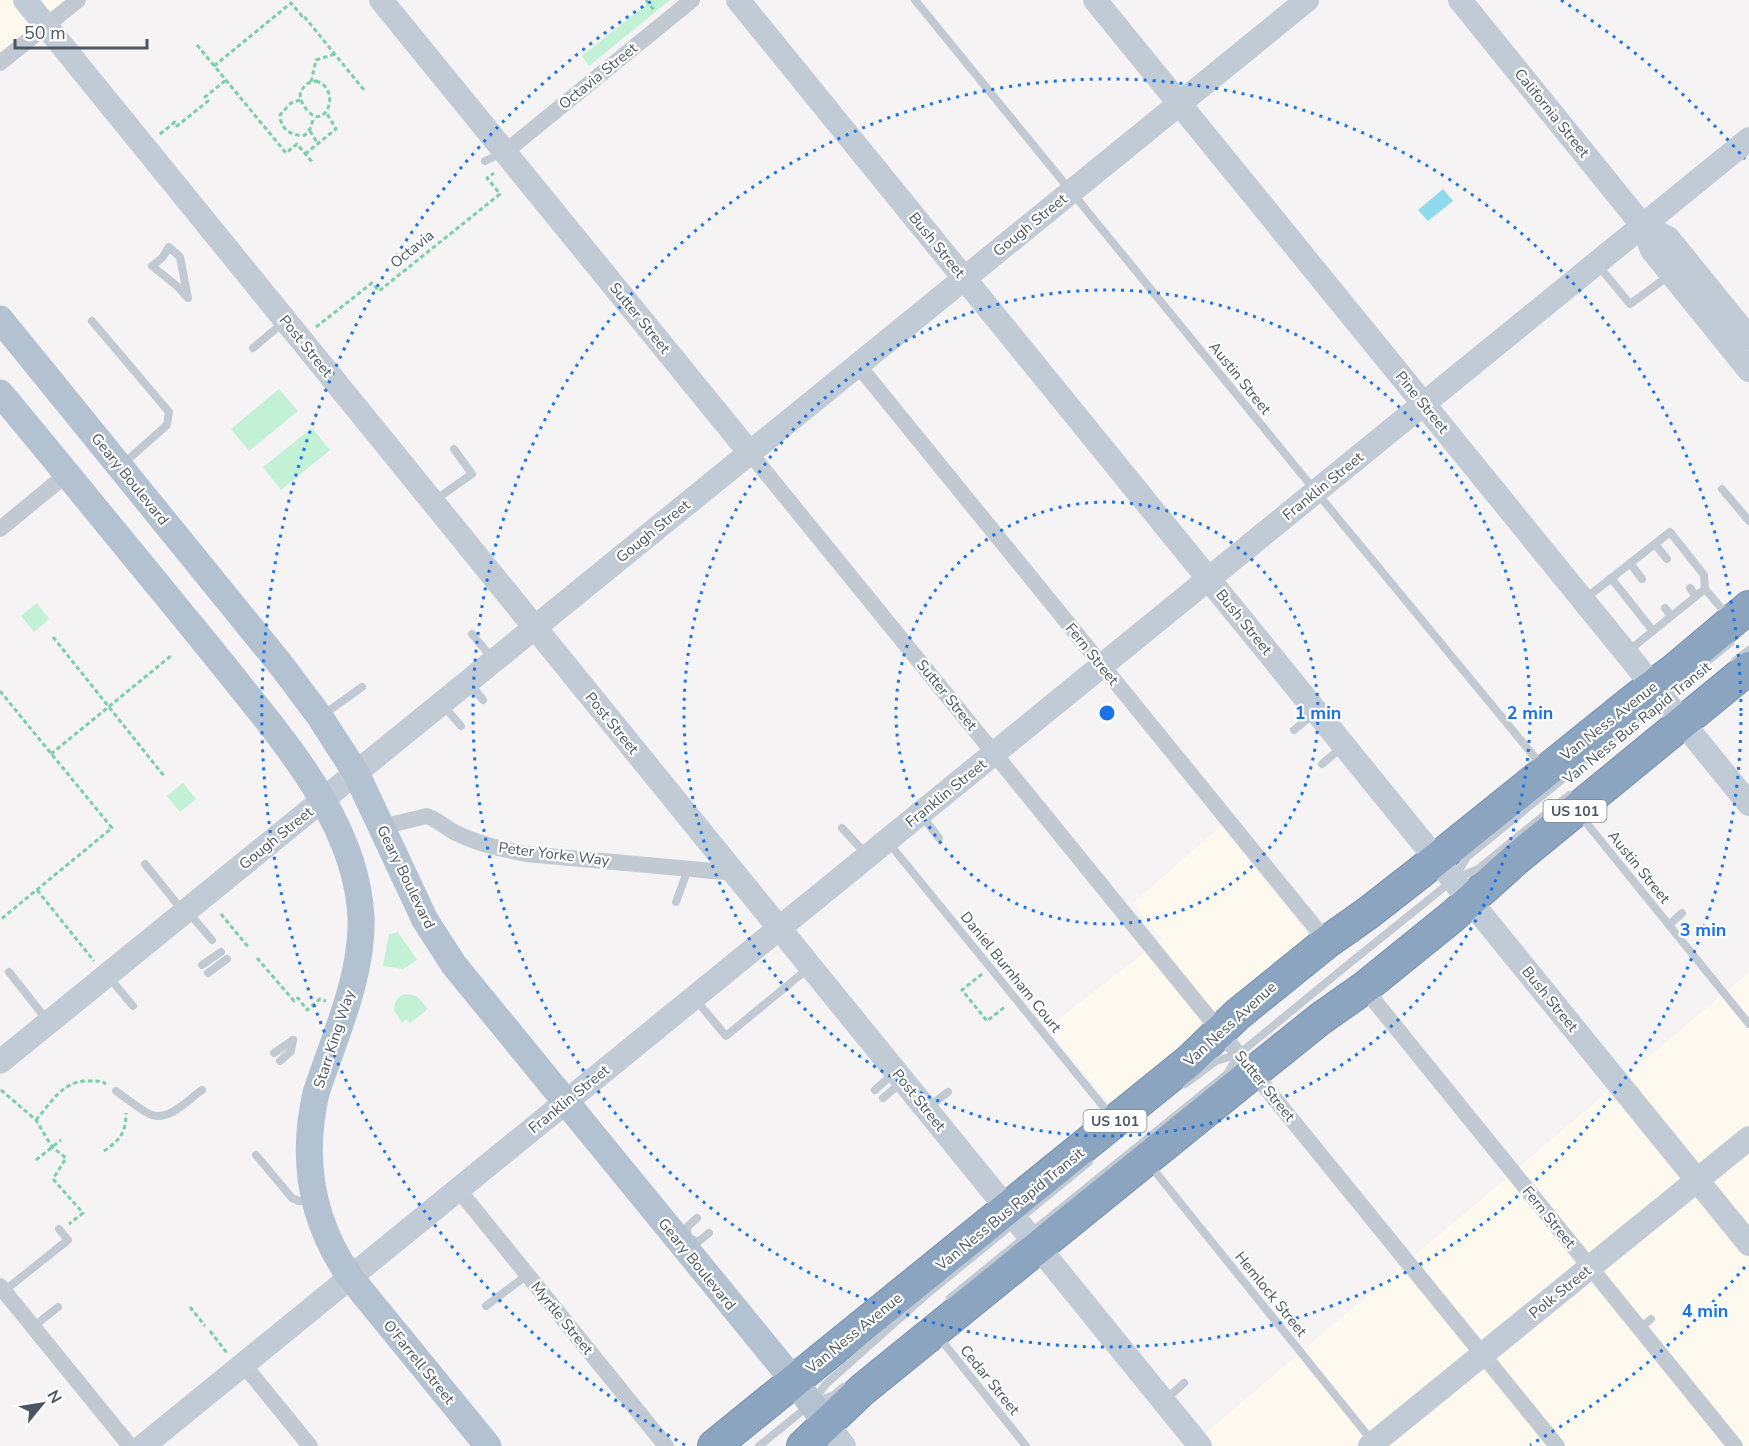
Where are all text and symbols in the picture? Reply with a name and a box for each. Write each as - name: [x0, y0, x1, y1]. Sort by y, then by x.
- scale bar: [15, 12, 147, 50]
- text: 50 m: [24, 21, 66, 45]
- street label: Octavia Street: [555, 38, 642, 114]
- street label: California Street: [1510, 64, 1595, 162]
- street label: Gough Street: [989, 189, 1072, 261]
- street label: Bush Street: [904, 208, 970, 283]
- street label: Octavia: [386, 225, 438, 273]
- street label: Sutter Street: [605, 278, 675, 358]
- street label: Post Street: [275, 311, 338, 382]
- street label: Austin Street: [1204, 337, 1276, 419]
- street label: Pine Street: [1391, 367, 1454, 438]
- street label: Geary Boulevard: [87, 429, 173, 529]
- street label: Franklin Street: [1278, 447, 1368, 525]
- street label: Gough Street: [612, 495, 695, 567]
- street label: Bush Street: [1211, 585, 1277, 660]
- street label: Fern Street: [1061, 619, 1124, 690]
- street label: Sutter Street: [912, 655, 982, 735]
- street label: Van Ness Bus Rapid Transit: [1558, 656, 1716, 790]
- street label: Van Ness Avenue: [1555, 677, 1662, 766]
- street label: Post Street: [581, 688, 644, 759]
- text: 1 min: [1295, 701, 1341, 725]
- text: 2 min: [1507, 701, 1553, 725]
- centre of rings: [1097, 703, 1117, 723]
- street label: Franklin Street: [901, 754, 991, 832]
- road number: US 101: [1544, 800, 1606, 822]
- street label: Gough Street: [235, 802, 318, 874]
- street label: Geary Boulevard: [372, 822, 440, 932]
- street label: Austin Street: [1603, 826, 1675, 908]
- street label: Peter Yorke Way: [498, 837, 611, 871]
- street label: Daniel Burnham Court: [956, 907, 1067, 1037]
- text: 3 min: [1680, 918, 1726, 942]
- street label: Bush Street: [1517, 962, 1583, 1037]
- street label: Van Ness Avenue: [1179, 977, 1281, 1072]
- street label: Starr King Way: [309, 987, 359, 1091]
- street label: Sutter Street: [1230, 1046, 1300, 1126]
- street label: Franklin Street: [524, 1060, 614, 1138]
- street label: Post Street: [888, 1065, 951, 1136]
- road number: US 101: [1084, 1110, 1146, 1132]
- street label: Van Ness Bus Rapid Transit: [931, 1142, 1089, 1276]
- street label: Fern Street: [1518, 1182, 1581, 1253]
- street label: Geary Boulevard: [654, 1214, 740, 1314]
- street label: Hemlock Street: [1230, 1247, 1312, 1341]
- street label: Polk Street: [1525, 1260, 1596, 1323]
- street label: Myrtle Street: [526, 1277, 598, 1359]
- street label: Van Ness Avenue: [801, 1288, 906, 1379]
- text: 4 min: [1682, 1299, 1728, 1323]
- street label: O'Farrell Street: [379, 1316, 460, 1409]
- street label: Cedar Street: [956, 1341, 1025, 1420]
- north arrow: [12, 1374, 72, 1434]
- text: N: [42, 1386, 67, 1408]

